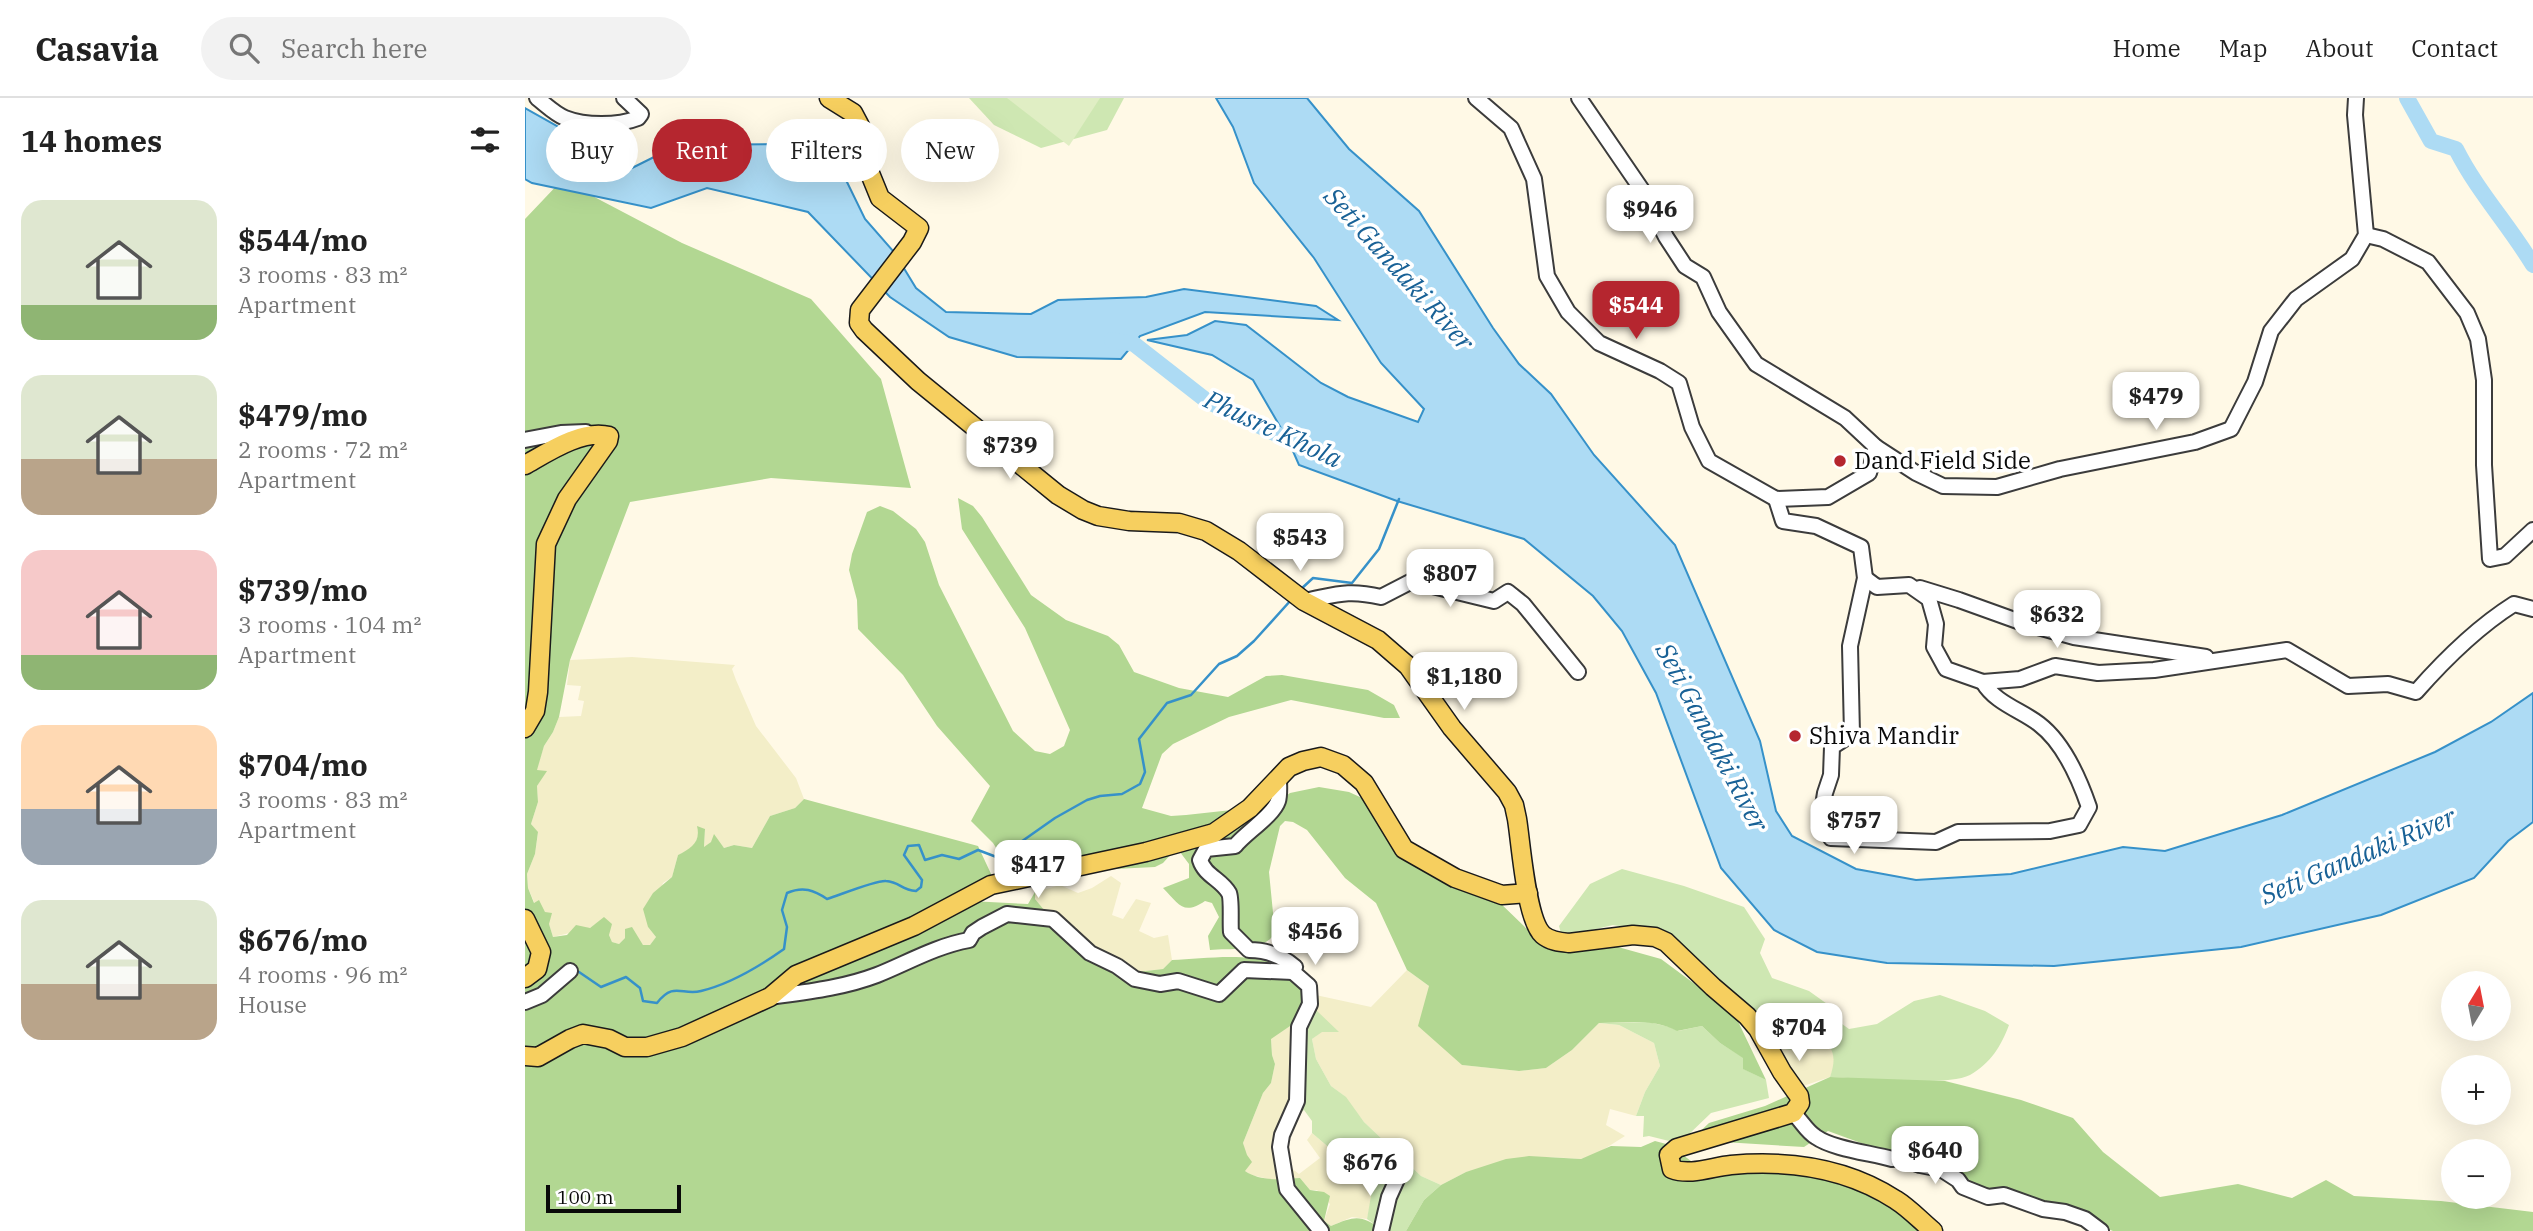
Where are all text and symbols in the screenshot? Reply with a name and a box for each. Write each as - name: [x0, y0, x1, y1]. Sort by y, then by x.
- search box: [201, 17, 691, 80]
- text: Casavia: [35, 27, 159, 70]
- icon: search: [225, 29, 263, 67]
- text: Search here: [281, 31, 427, 65]
- text: Home: [2113, 32, 2181, 64]
- text: Map: [2219, 32, 2267, 64]
- text: About: [2305, 32, 2373, 64]
- text: Contact: [2411, 32, 2498, 64]
- chip: Buy: [546, 119, 638, 182]
- chip: Rent: [652, 119, 752, 182]
- chip: Filters: [766, 119, 887, 182]
- chip: New: [901, 119, 999, 182]
- text: 14 homes: [21, 121, 162, 160]
- icon: filters: [466, 121, 504, 159]
- water label: Seti Gandaki River: [1317, 179, 1483, 358]
- pin: $946: [1609, 186, 1691, 245]
- text: $946: [1622, 193, 1678, 223]
- text: $544/mo: [238, 220, 368, 259]
- icon: home: [77, 228, 161, 312]
- text: 3 rooms · 83 m²: [238, 259, 408, 289]
- pin: $544: [1595, 282, 1677, 341]
- text: Apartment: [238, 289, 356, 319]
- text: $544: [1608, 289, 1664, 319]
- pin: $479: [2115, 372, 2197, 432]
- text: $479: [2128, 380, 2184, 410]
- water label: Phusre Khola: [1198, 381, 1348, 475]
- text: $479/mo: [238, 395, 368, 434]
- icon: home: [77, 403, 161, 487]
- pin: $739: [969, 422, 1051, 481]
- text: $739: [982, 429, 1038, 459]
- text: 2 rooms · 72 m²: [238, 434, 408, 464]
- place label: Dand Field Side: [1854, 444, 2031, 476]
- marker: Dand Field Side: [1832, 453, 1848, 469]
- text: Apartment: [238, 464, 356, 494]
- pin: $543: [1259, 514, 1341, 573]
- text: $543: [1272, 521, 1328, 551]
- pin: $807: [1409, 550, 1491, 609]
- text: $807: [1422, 557, 1478, 587]
- text: $739/mo: [238, 570, 368, 609]
- icon: home: [77, 578, 161, 662]
- pin: $632: [2016, 590, 2098, 650]
- text: $632: [2029, 598, 2085, 628]
- text: 3 rooms · 104 m²: [238, 609, 421, 639]
- water label: Seti Gandaki River: [1648, 635, 1777, 837]
- text: Apartment: [238, 639, 356, 669]
- pin: $1,180: [1407, 652, 1521, 712]
- text: $1,180: [1426, 660, 1502, 690]
- place label: Shiva Mandir: [1809, 719, 1959, 751]
- marker: Shiva Mandir: [1787, 728, 1803, 744]
- text: $704/mo: [238, 745, 368, 784]
- icon: home: [77, 753, 161, 837]
- text: 3 rooms · 83 m²: [238, 784, 408, 814]
- pin: $757: [1813, 796, 1895, 856]
- water label: Seti Gandaki River: [2254, 798, 2461, 912]
- text: $757: [1826, 804, 1882, 834]
- text: Apartment: [238, 814, 356, 844]
- pin: $417: [997, 840, 1079, 900]
- text: $417: [1010, 848, 1066, 878]
- pin: $456: [1274, 908, 1356, 967]
- text: $456: [1287, 915, 1343, 945]
- text: $676/mo: [238, 920, 368, 959]
- icon: home: [77, 928, 161, 1012]
- text: 4 rooms · 96 m²: [238, 959, 408, 989]
- north arrow: [2441, 971, 2511, 1041]
- map controls: [2441, 971, 2511, 1209]
- text: House: [238, 989, 307, 1019]
- pin: $704: [1758, 1004, 1840, 1063]
- text: $704: [1771, 1011, 1827, 1041]
- button: +: [2441, 1055, 2511, 1125]
- pin: $640: [1894, 1126, 1976, 1186]
- text: $640: [1907, 1134, 1963, 1164]
- pin: $676: [1329, 1138, 1411, 1198]
- button: −: [2441, 1139, 2511, 1209]
- text: $676: [1342, 1146, 1398, 1176]
- scale bar: [546, 1182, 681, 1214]
- text: 100 m: [557, 1185, 614, 1209]

